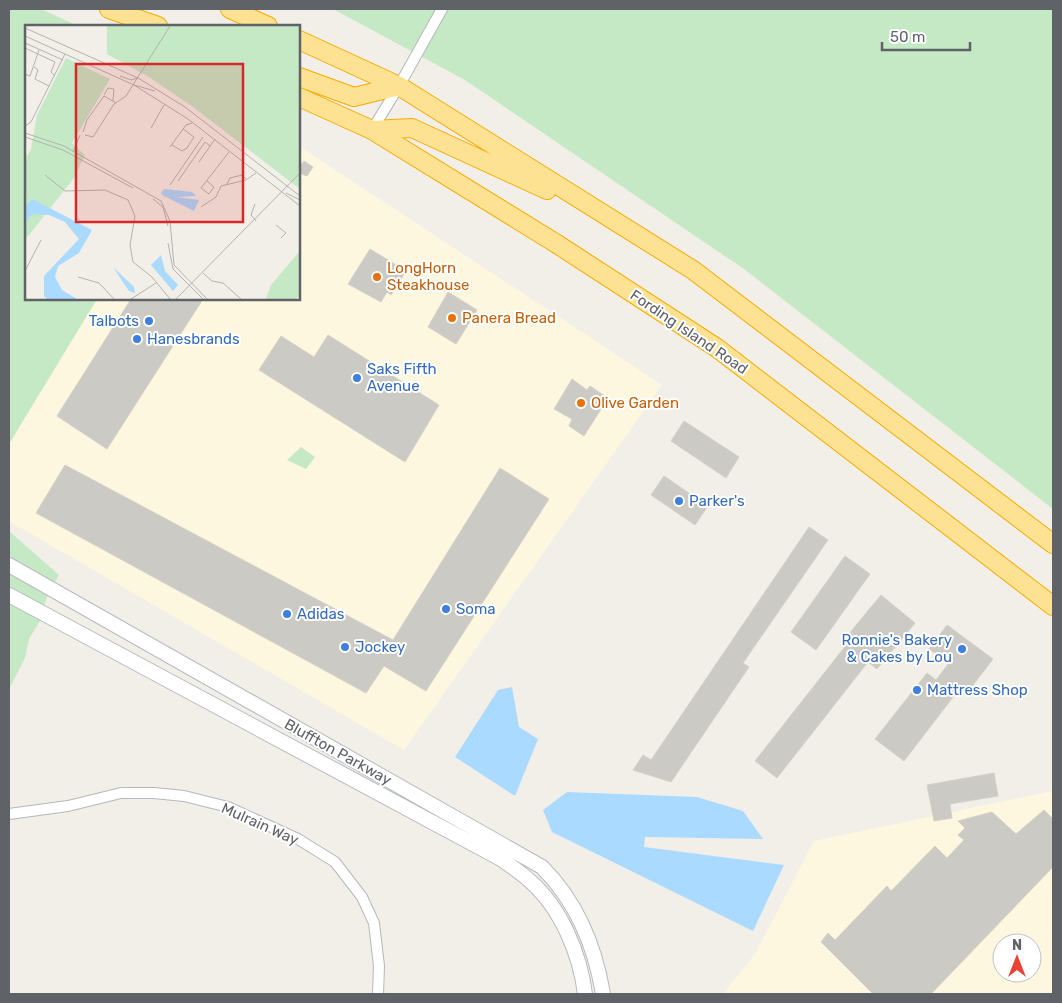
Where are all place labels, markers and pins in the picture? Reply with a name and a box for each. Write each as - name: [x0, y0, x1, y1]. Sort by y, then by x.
- place label: LongHorn Steakhouse: [387, 259, 469, 294]
- marker: LongHorn Steakhouse: [371, 271, 383, 283]
- place label: Panera Bread: [462, 309, 556, 327]
- place label: Talbots: [89, 312, 139, 330]
- marker: Panera Bread: [446, 312, 458, 324]
- marker: Talbots: [143, 315, 155, 327]
- place label: Hanesbrands: [147, 330, 240, 348]
- marker: Hanesbrands: [131, 333, 143, 345]
- place label: Saks Fifth Avenue: [367, 360, 437, 395]
- marker: Saks Fifth Avenue: [351, 372, 363, 384]
- place label: Olive Garden: [591, 394, 679, 412]
- marker: Olive Garden: [575, 397, 587, 409]
- place label: Parker's: [689, 492, 745, 510]
- marker: Parker's: [673, 495, 685, 507]
- place label: Soma: [456, 600, 496, 618]
- marker: Soma: [440, 603, 452, 615]
- place label: Adidas: [297, 605, 345, 623]
- marker: Adidas: [281, 608, 293, 620]
- place label: Ronnie's Bakery & Cakes by Lou: [842, 631, 952, 666]
- place label: Jockey: [355, 638, 405, 656]
- marker: Jockey: [339, 641, 351, 653]
- marker: Ronnie's Bakery & Cakes by Lou: [956, 643, 968, 655]
- place label: Mattress Shop: [927, 681, 1028, 699]
- marker: Mattress Shop: [911, 684, 923, 696]

